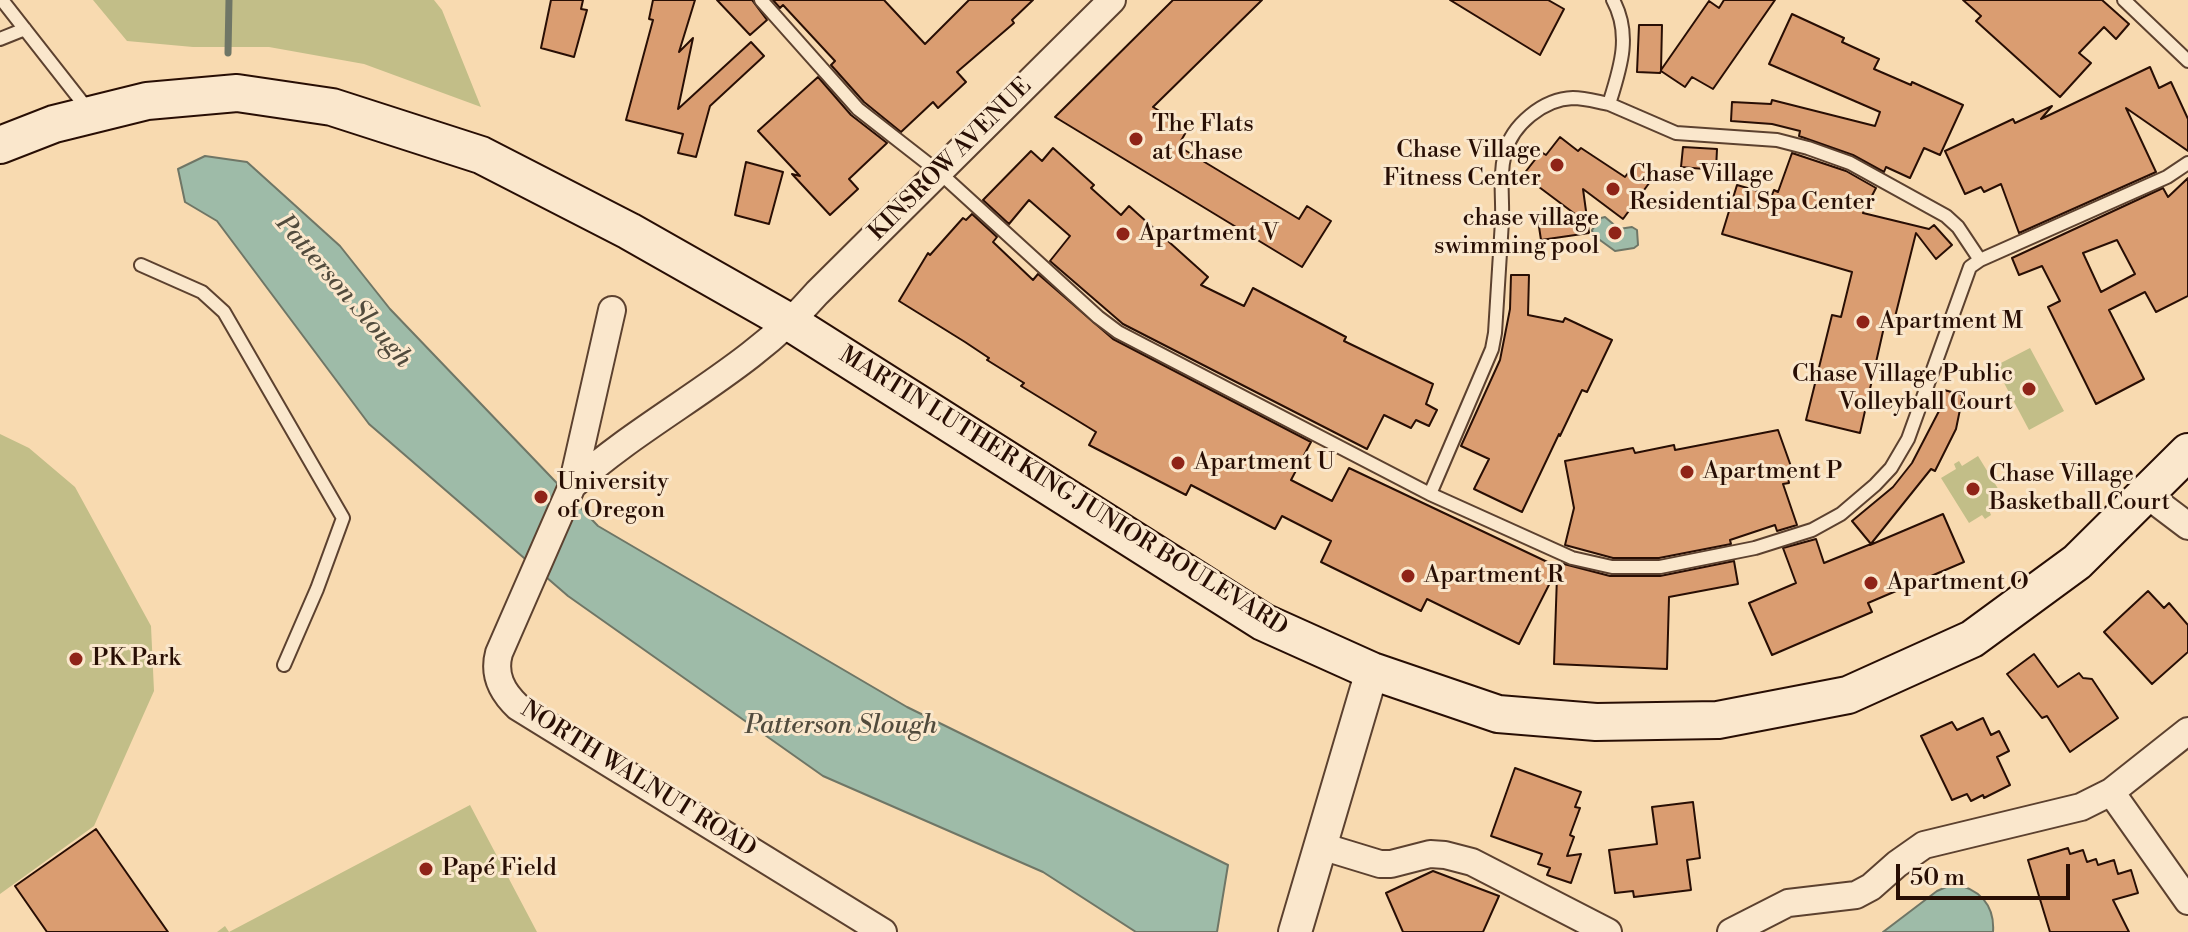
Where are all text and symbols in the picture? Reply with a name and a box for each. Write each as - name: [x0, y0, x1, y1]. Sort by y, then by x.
- street label: KINSROW AVENUE: [864, 73, 1038, 247]
- place label: The Flats at Chase: [1152, 111, 1254, 167]
- marker: The Flats at Chase: [1127, 130, 1145, 148]
- place label: Chase Village Fitness Center: [1383, 137, 1541, 193]
- marker: Chase Village Fitness Center: [1548, 156, 1566, 174]
- place label: Chase Village Residential Spa Center: [1629, 161, 1875, 217]
- marker: Chase Village Residential Spa Center: [1604, 180, 1622, 198]
- place label: chase village swimming pool: [1434, 205, 1599, 261]
- water label: Patterson Slough: [268, 209, 418, 375]
- place label: Apartment V: [1139, 220, 1279, 248]
- marker: chase village swimming pool: [1606, 224, 1624, 242]
- marker: Apartment V: [1114, 225, 1132, 243]
- place label: Apartment M: [1879, 308, 2023, 336]
- marker: Apartment M: [1854, 313, 1872, 331]
- street label: MARTIN LUTHER KING JUNIOR BOULEVARD: [833, 341, 1293, 643]
- place label: Chase Village Public Volleyball Court: [1792, 361, 2013, 417]
- marker: Chase Village Public Volleyball Court: [2020, 380, 2038, 398]
- place label: Apartment U: [1194, 449, 1335, 477]
- marker: Apartment U: [1169, 454, 1187, 472]
- place label: Apartment P: [1703, 458, 1842, 486]
- place label: Chase Village Basketball Court: [1989, 461, 2170, 517]
- marker: Apartment P: [1678, 463, 1696, 481]
- place label: University of Oregon: [557, 469, 669, 525]
- marker: Chase Village Basketball Court: [1964, 480, 1982, 498]
- marker: University of Oregon: [532, 488, 550, 506]
- place label: Apartment R: [1424, 562, 1563, 590]
- marker: Apartment R: [1399, 567, 1417, 585]
- place label: Apartment O: [1887, 569, 2029, 597]
- marker: Apartment O: [1862, 574, 1880, 592]
- place label: PK Park: [92, 645, 181, 673]
- marker: PK Park: [67, 650, 85, 668]
- street label: NORTH WALNUT ROAD: [515, 696, 761, 864]
- water label: Patterson Slough: [745, 711, 937, 743]
- scale bar: [1900, 848, 2074, 898]
- place label: Papé Field: [442, 855, 557, 883]
- marker: Papé Field: [417, 860, 435, 878]
- text: 50 m: [1910, 863, 1965, 893]

